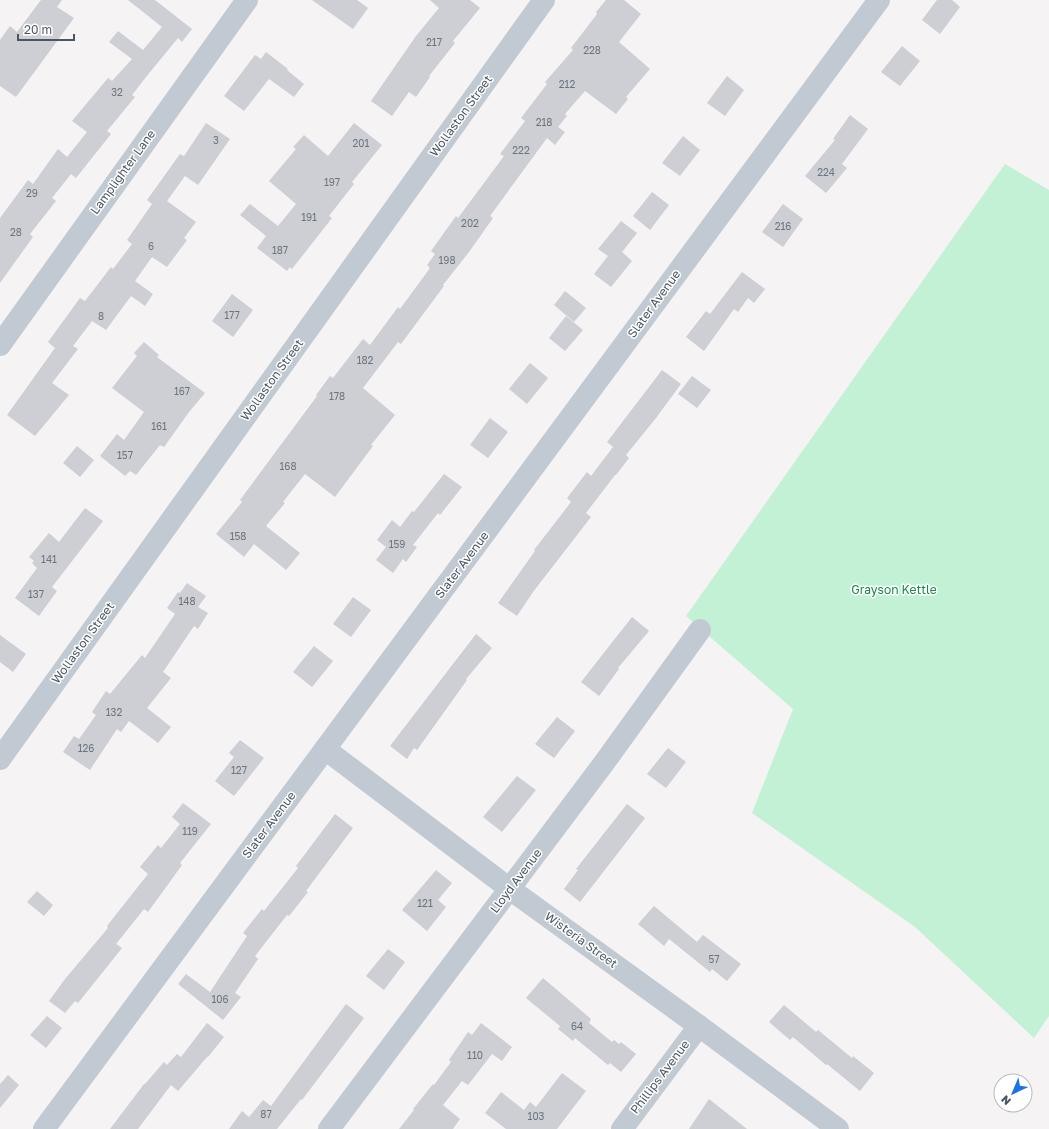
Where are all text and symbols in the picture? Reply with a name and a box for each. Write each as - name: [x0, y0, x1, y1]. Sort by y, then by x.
- scale bar: [18, 16, 74, 42]
- text: 20 m: [24, 22, 52, 37]
- house number: 217: [426, 36, 442, 48]
- house number: 228: [583, 44, 601, 56]
- street label: Wollaston Street: [426, 72, 495, 159]
- house number: 212: [559, 78, 575, 90]
- house number: 32: [111, 86, 123, 98]
- house number: 218: [536, 116, 552, 128]
- street label: Lamplighter Lane: [87, 126, 158, 217]
- house number: 3: [213, 134, 219, 146]
- house number: 201: [353, 137, 370, 149]
- house number: 222: [512, 144, 530, 156]
- house number: 224: [817, 166, 835, 178]
- house number: 197: [324, 176, 340, 188]
- house number: 29: [26, 187, 38, 199]
- house number: 191: [301, 211, 317, 223]
- house number: 202: [461, 217, 479, 229]
- house number: 216: [775, 220, 791, 232]
- house number: 28: [10, 226, 22, 238]
- house number: 6: [148, 240, 154, 252]
- house number: 187: [272, 244, 288, 256]
- house number: 198: [439, 254, 456, 266]
- street label: Slater Avenue: [624, 267, 683, 340]
- house number: 177: [224, 309, 240, 321]
- house number: 8: [98, 310, 104, 322]
- street label: Wollaston Street: [237, 336, 306, 423]
- house number: 182: [357, 354, 374, 366]
- house number: 167: [174, 385, 190, 397]
- house number: 178: [329, 390, 345, 402]
- house number: 161: [151, 420, 167, 432]
- house number: 157: [117, 449, 133, 461]
- house number: 168: [280, 460, 297, 472]
- street label: Slater Avenue: [432, 528, 492, 601]
- house number: 158: [230, 530, 246, 542]
- house number: 159: [389, 538, 405, 550]
- house number: 141: [41, 553, 57, 565]
- park label: Grayson Kettle: [851, 582, 937, 597]
- house number: 137: [28, 588, 44, 600]
- house number: 148: [178, 595, 196, 607]
- street label: Wollaston Street: [48, 599, 117, 686]
- house number: 132: [106, 706, 122, 718]
- house number: 126: [78, 742, 94, 754]
- house number: 127: [231, 764, 247, 776]
- street label: Slater Avenue: [239, 788, 299, 861]
- house number: 119: [182, 825, 198, 837]
- street label: Lloyd Avenue: [487, 846, 545, 916]
- house number: 121: [417, 897, 433, 909]
- street label: Wisteria Street: [542, 908, 621, 971]
- house number: 57: [708, 953, 720, 965]
- house number: 106: [211, 993, 229, 1005]
- house number: 64: [571, 1020, 583, 1032]
- street label: Phillips Avenue: [627, 1037, 692, 1117]
- house number: 110: [467, 1049, 483, 1061]
- north arrow: [993, 1073, 1033, 1113]
- text: N: [998, 1093, 1013, 1108]
- house number: 87: [260, 1108, 272, 1120]
- house number: 103: [528, 1110, 545, 1122]

